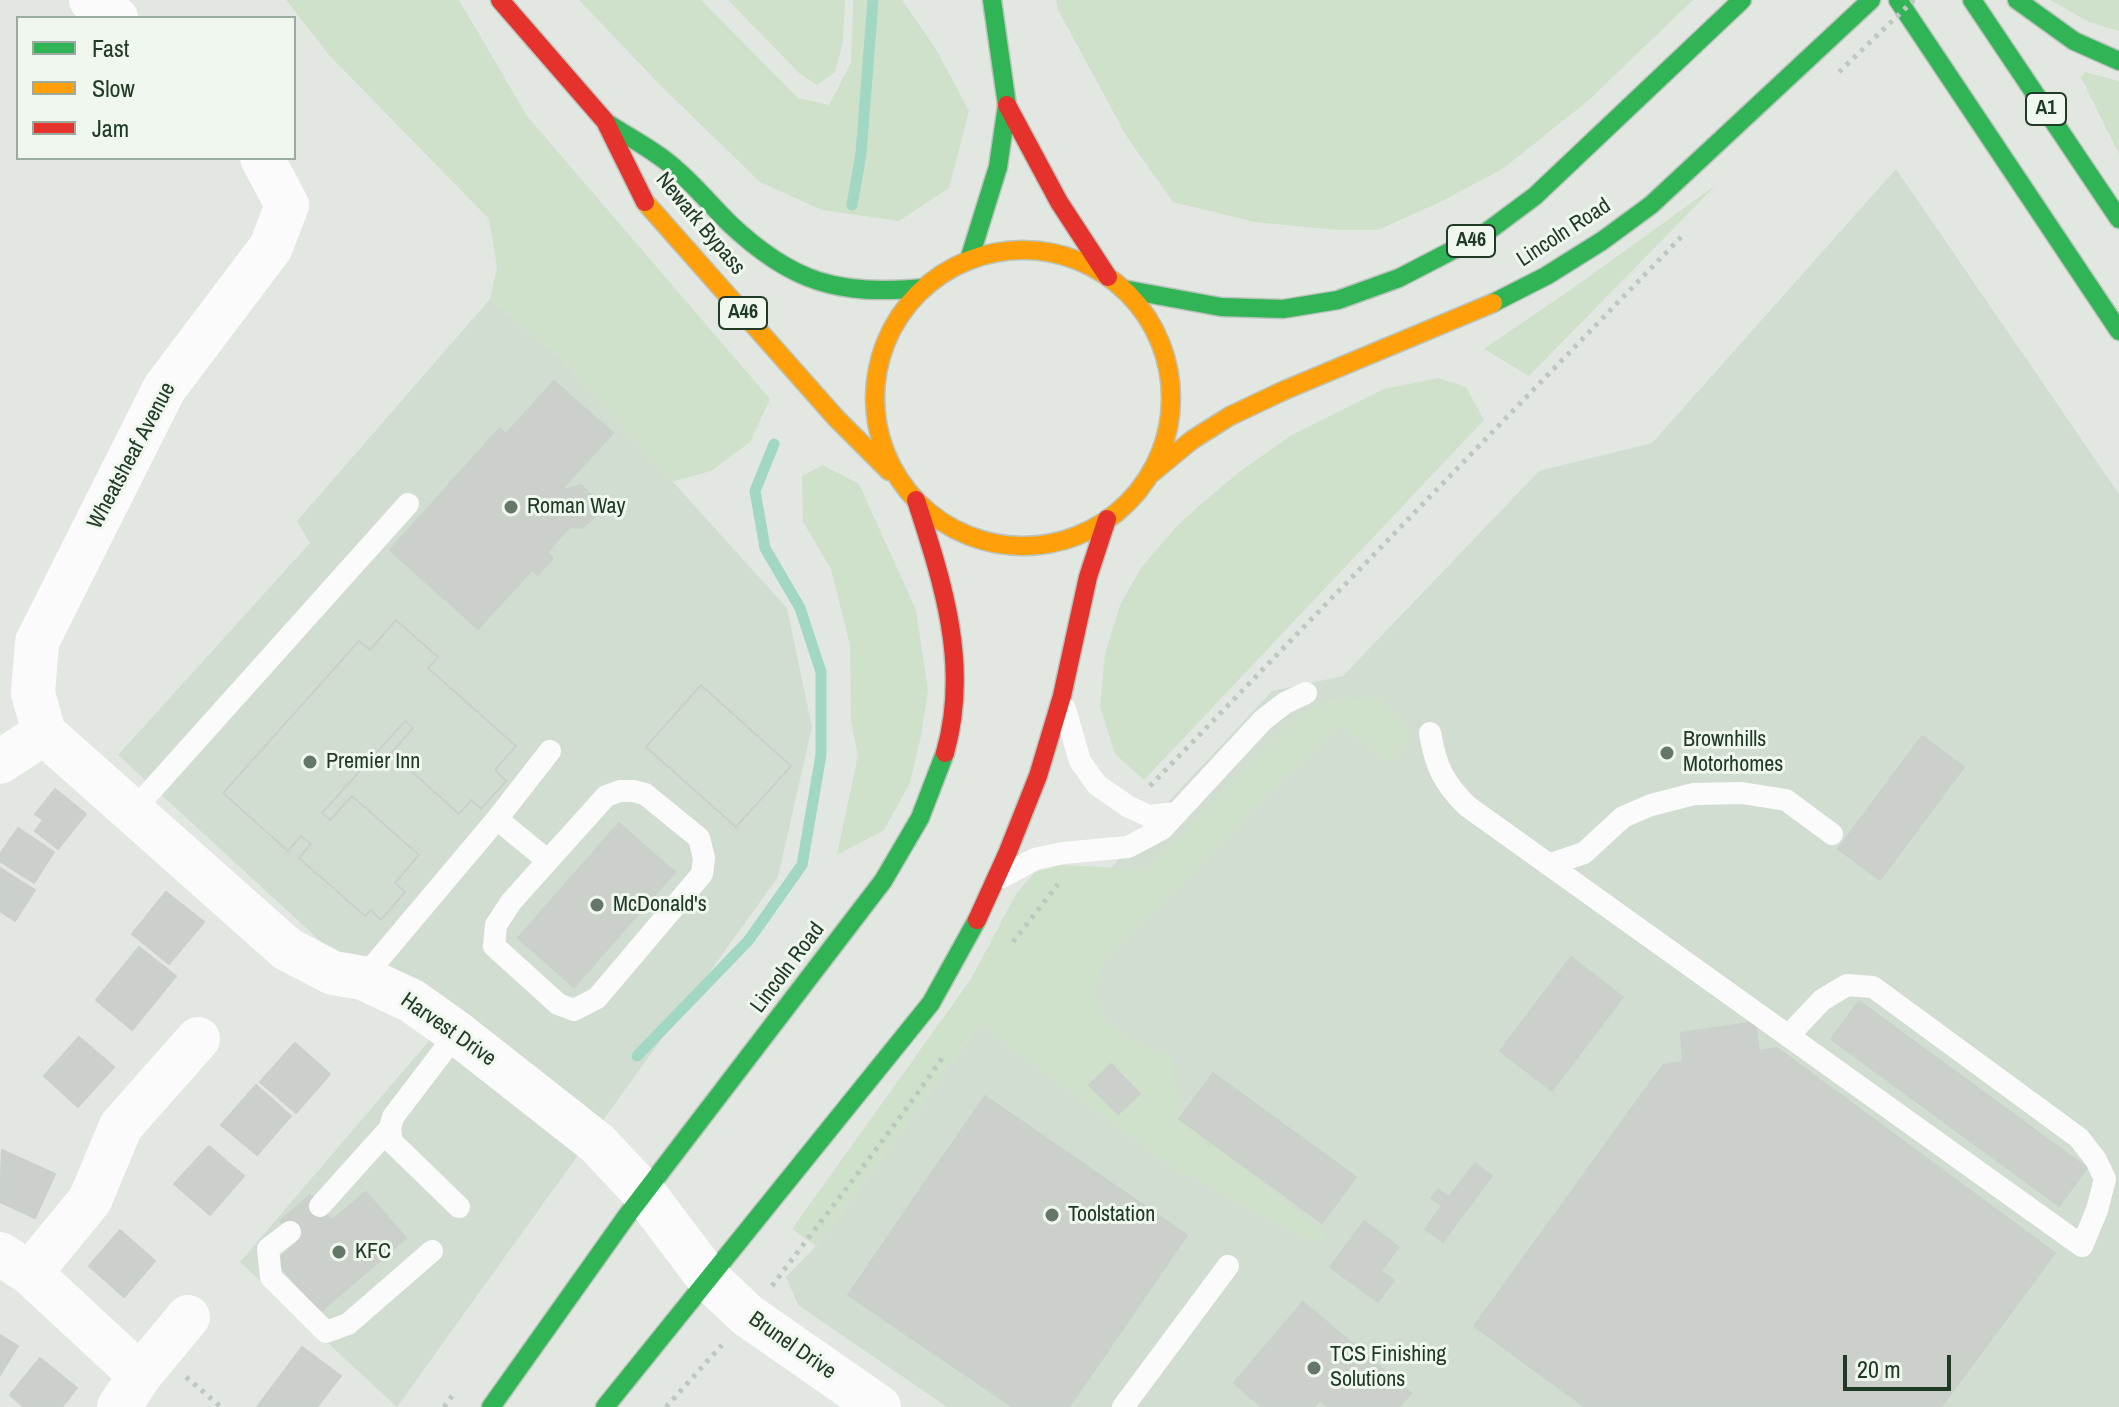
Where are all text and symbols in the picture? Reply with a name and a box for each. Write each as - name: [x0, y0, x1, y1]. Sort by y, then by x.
- legend: [16, 16, 296, 160]
- text: Fast: [92, 32, 129, 64]
- text: Slow: [92, 72, 135, 104]
- road number: A1: [2026, 93, 2066, 125]
- text: Jam: [92, 112, 129, 144]
- street label: Newark Bypass: [650, 168, 750, 280]
- street label: Lincoln Road: [1512, 193, 1616, 273]
- road number: A46: [1447, 225, 1495, 257]
- road number: A46: [719, 297, 767, 329]
- street label: Wheatsheaf Avenue: [82, 378, 182, 534]
- place label: Roman Way: [527, 494, 626, 520]
- marker: Roman Way: [502, 498, 520, 516]
- place label: Brownhills Motorhomes: [1683, 727, 1783, 778]
- marker: Brownhills Motorhomes: [1658, 744, 1676, 762]
- place label: Premier Inn: [326, 749, 420, 775]
- marker: Premier Inn: [301, 753, 319, 771]
- place label: McDonald's: [613, 892, 707, 918]
- marker: McDonald's: [588, 896, 606, 914]
- street label: Lincoln Road: [745, 918, 831, 1018]
- street label: Harvest Drive: [395, 988, 501, 1072]
- place label: Toolstation: [1068, 1202, 1155, 1228]
- marker: Toolstation: [1043, 1206, 1061, 1224]
- place label: KFC: [355, 1239, 391, 1265]
- marker: KFC: [330, 1243, 348, 1261]
- street label: Brunel Drive: [743, 1306, 841, 1386]
- scale bar: [1847, 1339, 1955, 1389]
- place label: TCS Finishing Solutions: [1330, 1342, 1446, 1394]
- text: 20 m: [1857, 1353, 1901, 1385]
- marker: TCS Finishing Solutions: [1305, 1359, 1323, 1377]

